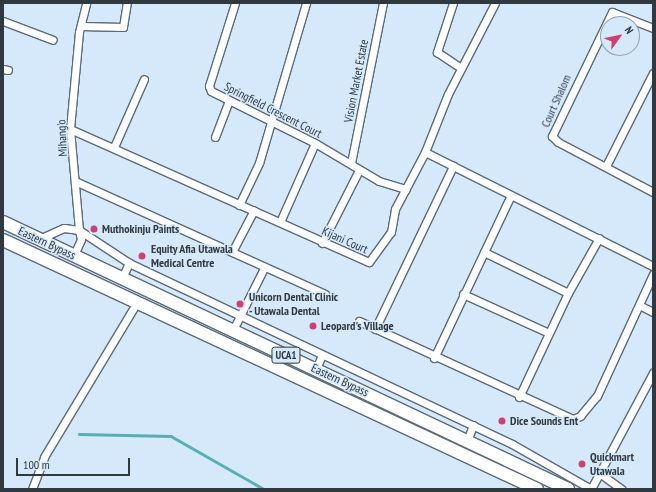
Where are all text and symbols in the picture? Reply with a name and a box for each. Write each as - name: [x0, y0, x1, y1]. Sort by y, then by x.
- north arrow: [600, 16, 640, 56]
- text: N: [622, 24, 637, 36]
- street label: Vision Market Estate: [341, 38, 371, 124]
- street label: Court Shalom: [538, 73, 574, 129]
- street label: Springfield Crescent Court: [222, 79, 324, 141]
- street label: Mihang'o: [54, 119, 70, 157]
- place label: Muthokinju Paints: [102, 222, 179, 236]
- street label: Eastern Bypass: [16, 223, 78, 263]
- marker: Muthokinju Paints: [89, 224, 99, 234]
- street label: Kijani Court: [320, 224, 370, 256]
- place label: Equity Afia Utawala Medical Centre: [151, 242, 234, 270]
- marker: Equity Afia Utawala Medical Centre: [136, 250, 148, 262]
- place label: Unicorn Dental Clinic - Utawala Dental: [249, 290, 338, 318]
- marker: Unicorn Dental Clinic - Utawala Dental: [234, 298, 246, 310]
- place label: Leopard's Village: [321, 319, 394, 333]
- marker: Leopard's Village: [308, 321, 318, 331]
- road number: UCA1: [271, 346, 301, 364]
- street label: Eastern Bypass: [309, 360, 371, 400]
- place label: Dice Sounds Ent: [510, 414, 578, 428]
- marker: Dice Sounds Ent: [497, 416, 507, 426]
- scale bar: [18, 450, 132, 476]
- place label: Quickmart Utawala: [590, 450, 634, 478]
- text: 100 m: [23, 457, 50, 472]
- marker: Quickmart Utawala: [577, 459, 587, 469]

